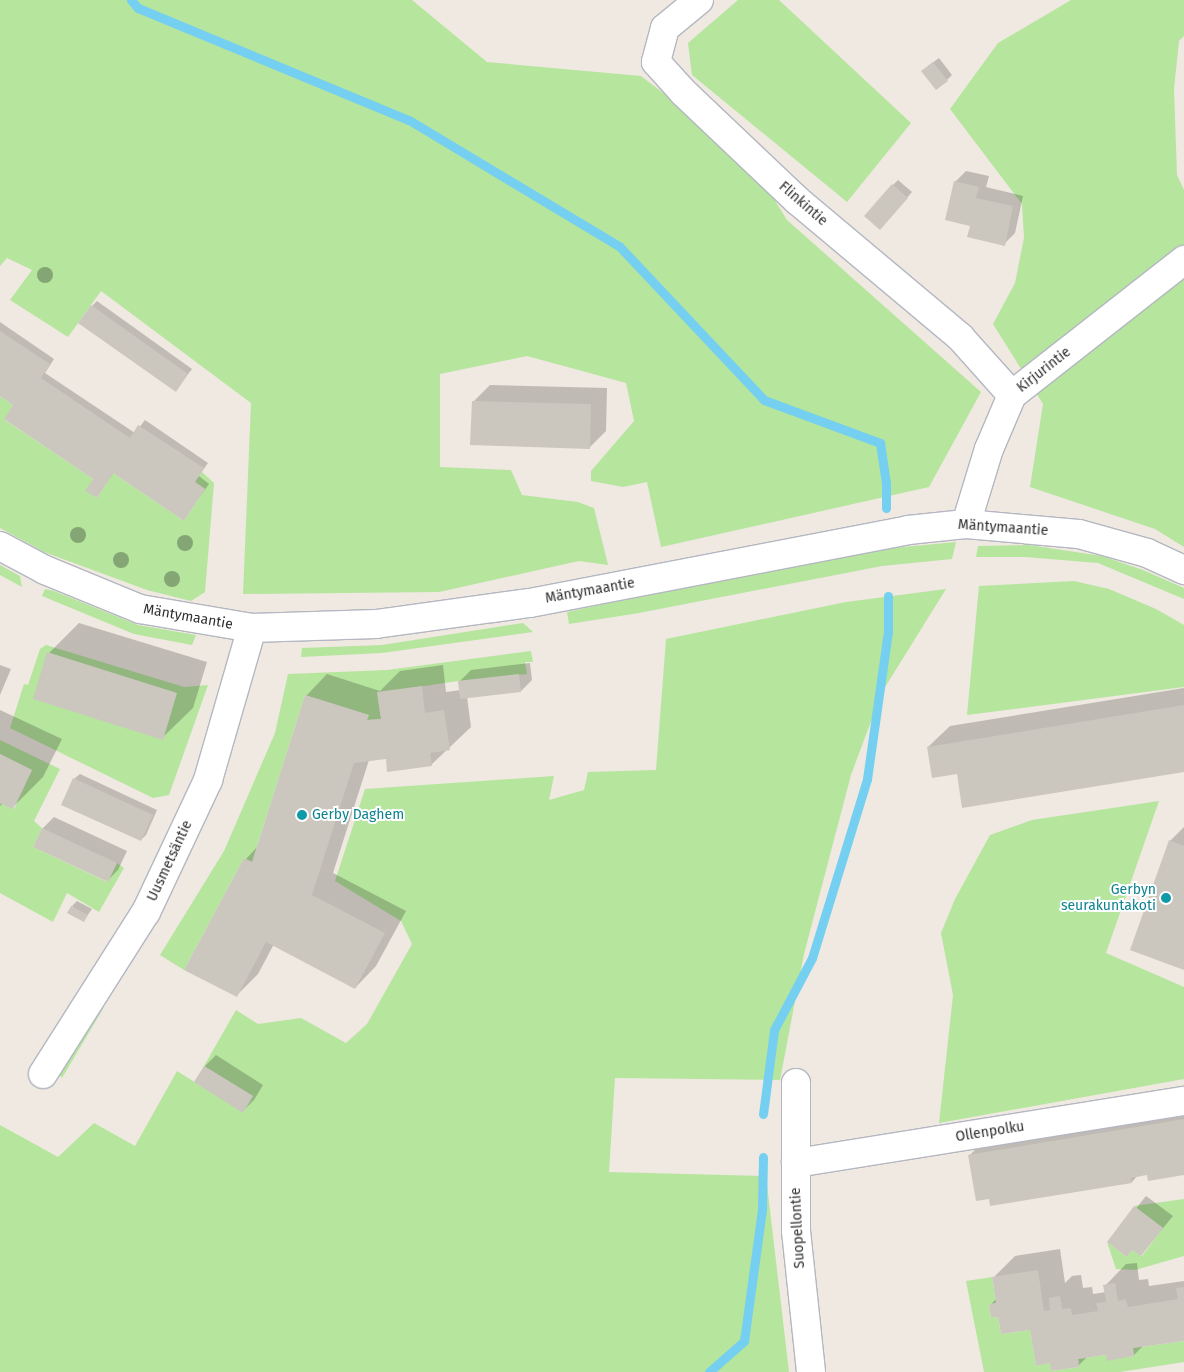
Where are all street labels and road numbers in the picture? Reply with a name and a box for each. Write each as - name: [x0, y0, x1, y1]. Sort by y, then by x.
- street label: Flinkintie: [775, 178, 831, 230]
- street label: Kirjurintie: [1014, 344, 1074, 396]
- street label: Mäntymaantie: [957, 516, 1049, 540]
- street label: Mäntymaantie: [544, 575, 636, 607]
- street label: Mäntymaantie: [142, 601, 234, 633]
- street label: Uusmetsäntie: [144, 818, 196, 904]
- street label: Ollenpolku: [954, 1118, 1026, 1146]
- street label: Suopellontie: [787, 1187, 809, 1269]

